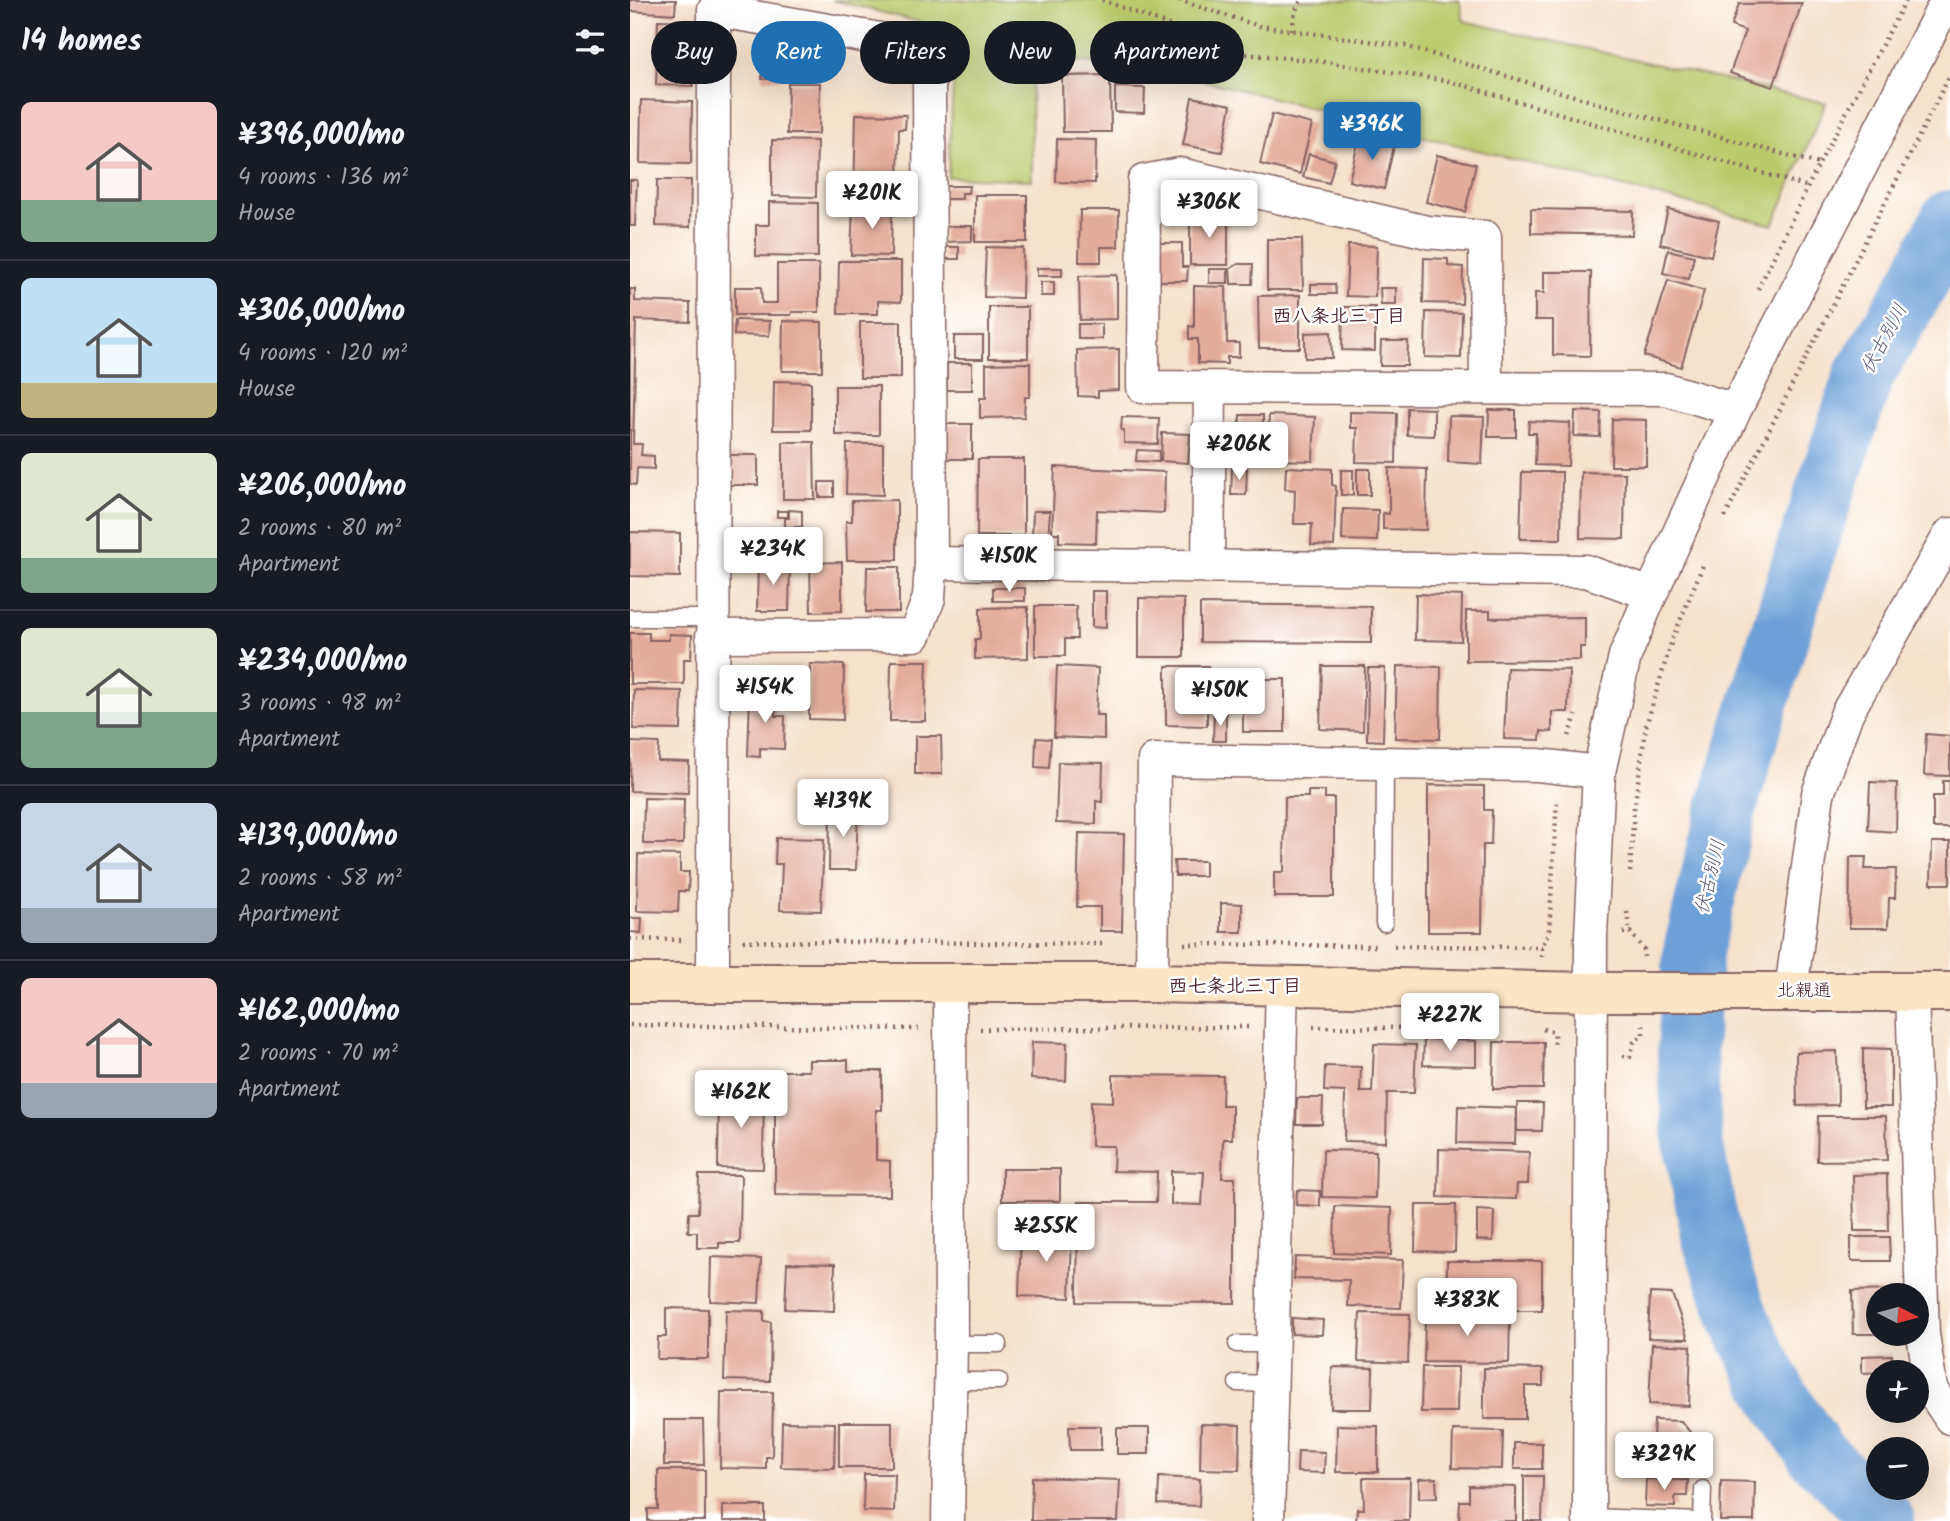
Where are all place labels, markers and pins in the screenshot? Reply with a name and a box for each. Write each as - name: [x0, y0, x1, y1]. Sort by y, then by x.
- pin: ¥396K: [1323, 102, 1421, 162]
- pin: ¥201K: [823, 172, 921, 231]
- pin: ¥306K: [1160, 180, 1258, 240]
- pin: ¥206K: [1190, 422, 1288, 482]
- pin: ¥234K: [724, 528, 822, 587]
- pin: ¥150K: [960, 534, 1058, 594]
- pin: ¥154K: [716, 666, 814, 725]
- pin: ¥150K: [1171, 668, 1269, 728]
- pin: ¥139K: [794, 780, 892, 839]
- pin: ¥227K: [1401, 993, 1499, 1053]
- pin: ¥162K: [692, 1070, 790, 1130]
- pin: ¥255K: [997, 1204, 1095, 1264]
- pin: ¥383K: [1418, 1278, 1516, 1338]
- pin: ¥329K: [1615, 1432, 1713, 1492]

